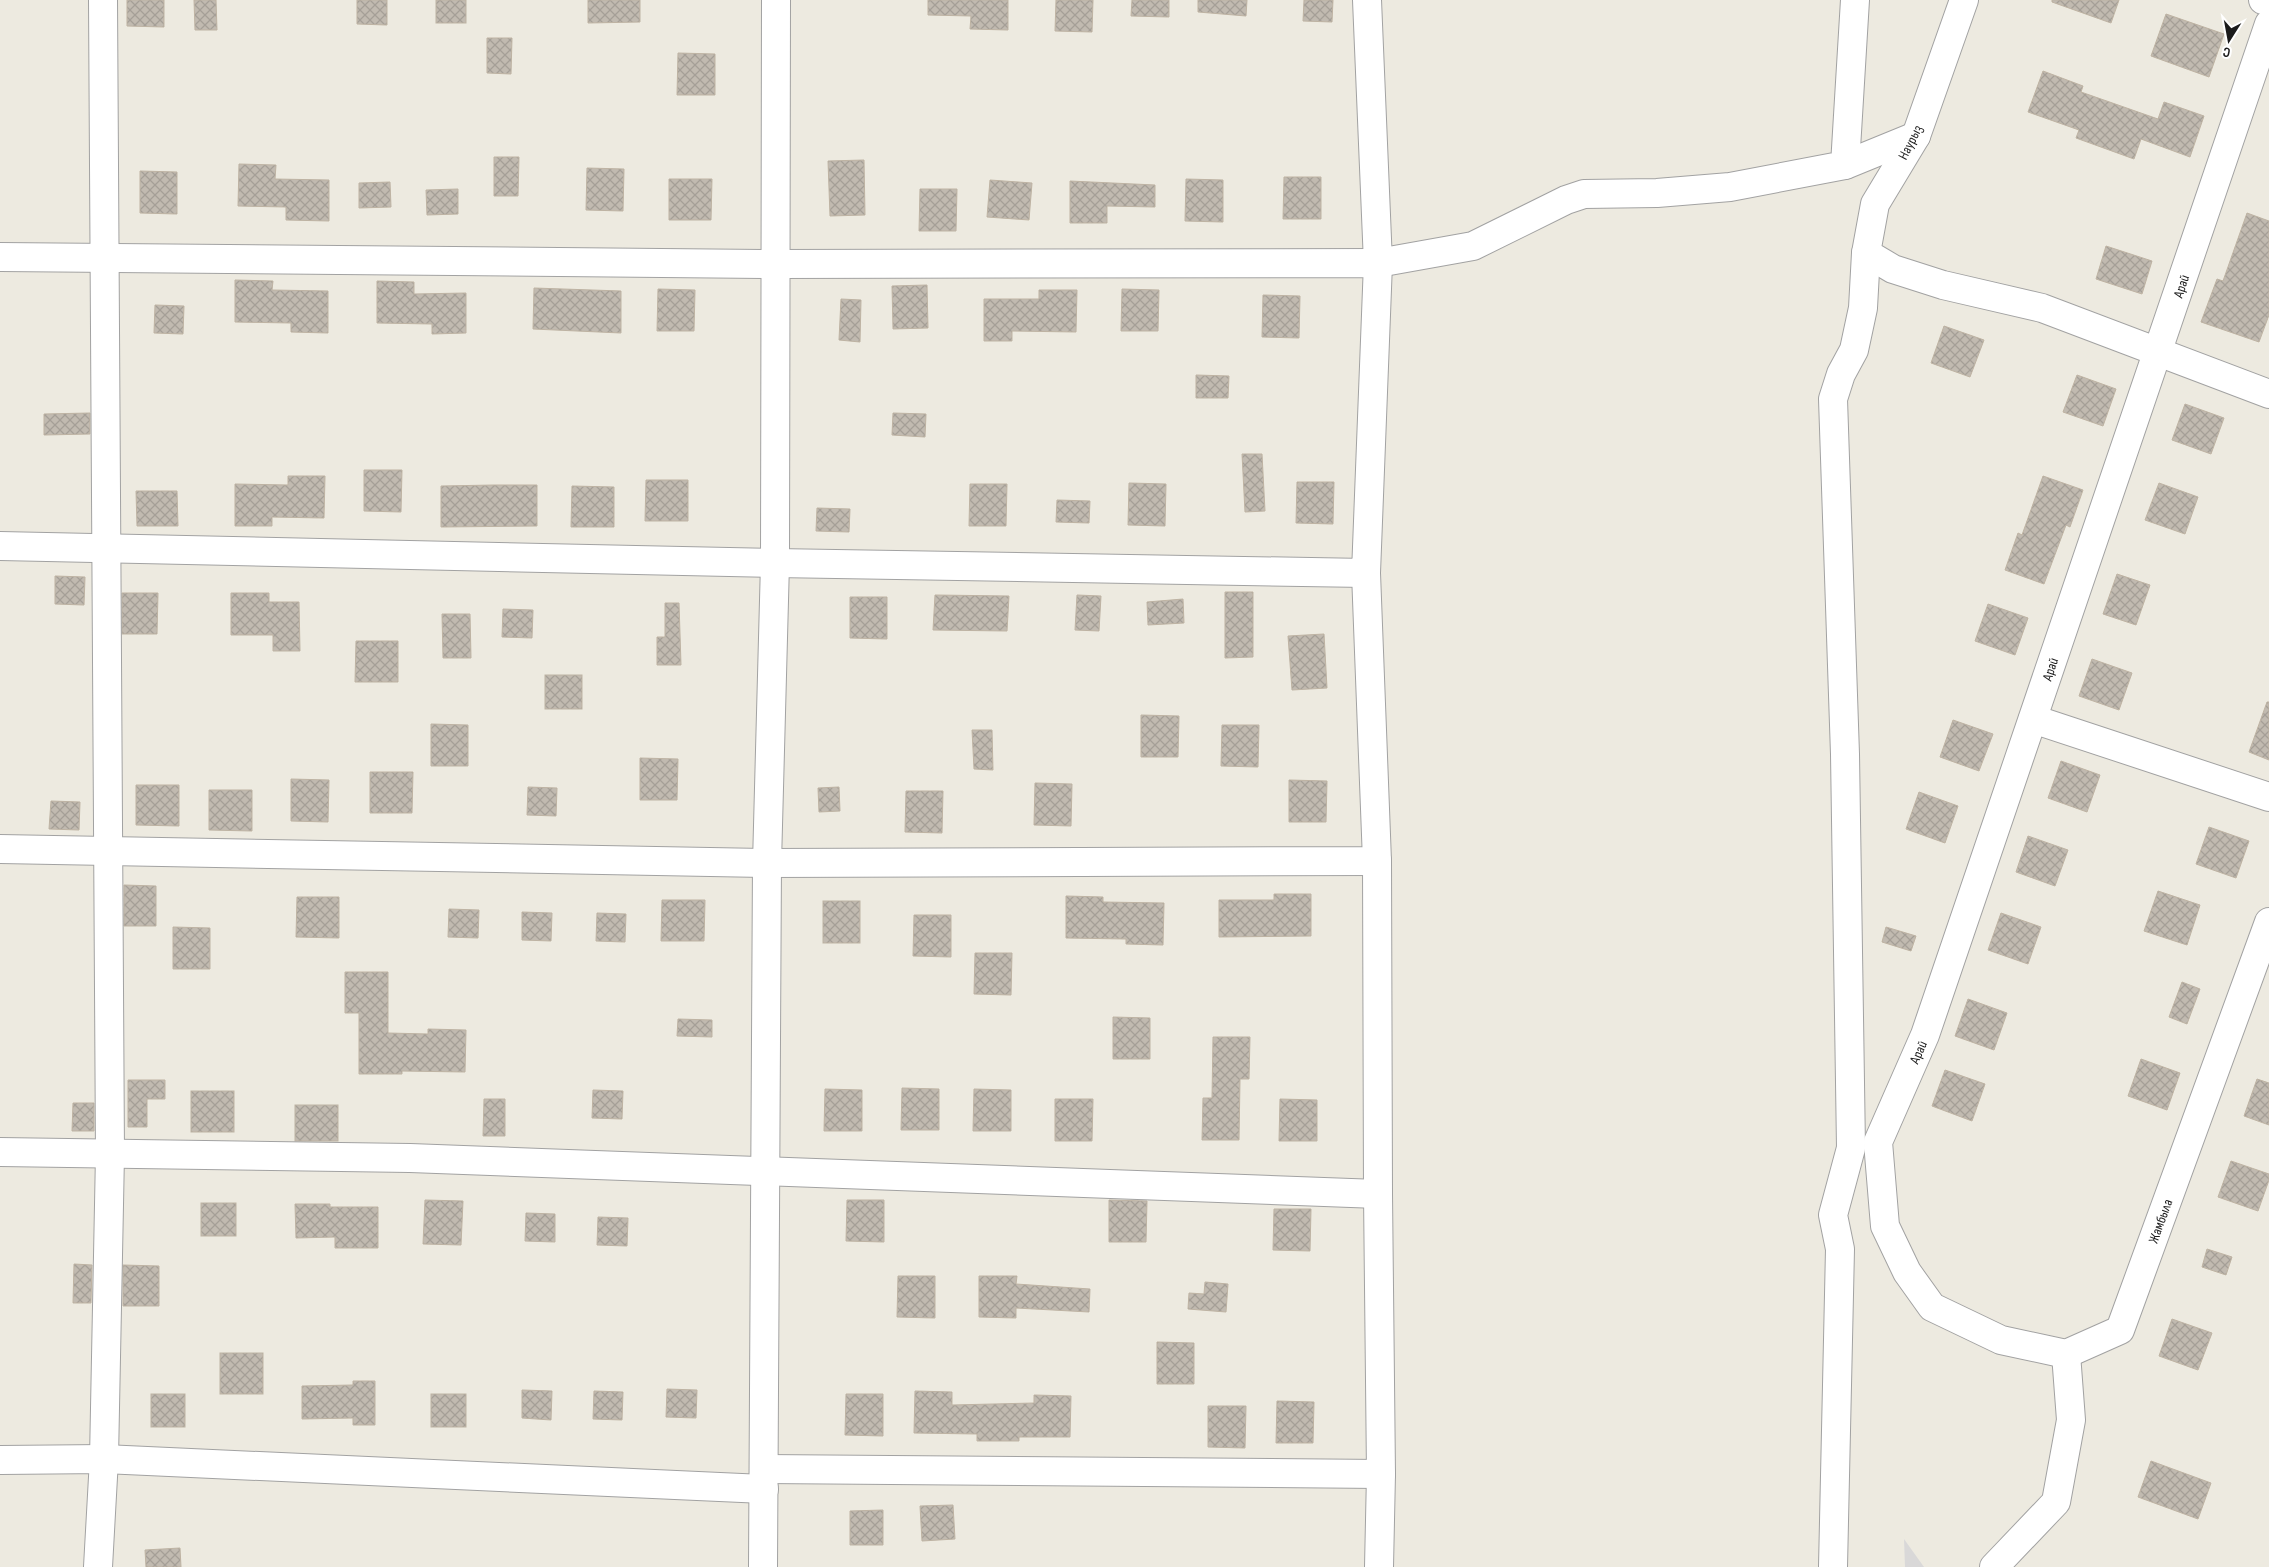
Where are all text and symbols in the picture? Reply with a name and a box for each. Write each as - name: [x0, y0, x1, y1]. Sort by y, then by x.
- north arrow: [2204, 15, 2254, 65]
- text: С: [2221, 43, 2232, 61]
- street label: Наурыз: [1895, 122, 1926, 162]
- street label: Арай: [2169, 272, 2193, 301]
- street label: Арай: [2038, 655, 2062, 684]
- street label: Арай: [1906, 1038, 1931, 1067]
- street label: Жамбыла: [2145, 1197, 2176, 1246]

